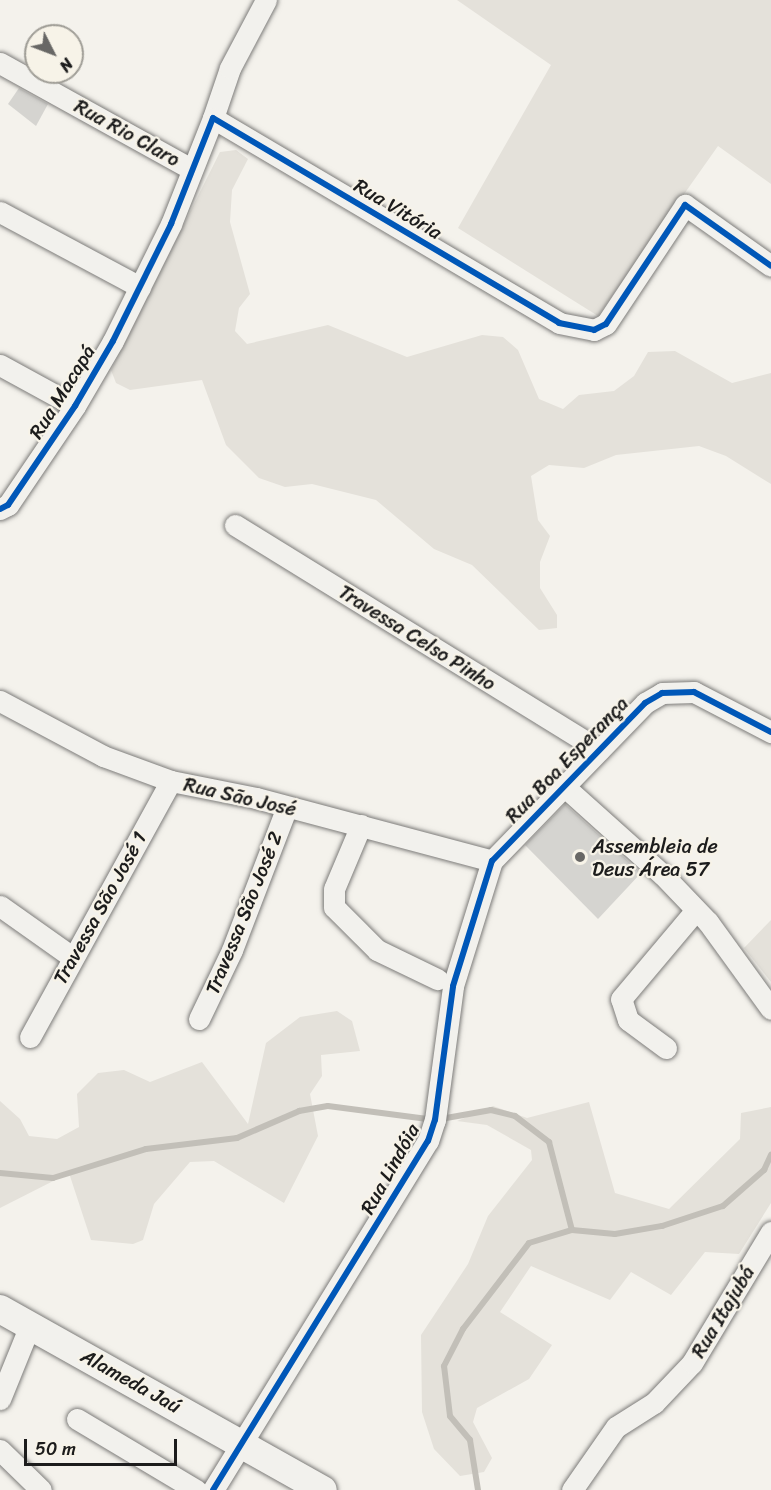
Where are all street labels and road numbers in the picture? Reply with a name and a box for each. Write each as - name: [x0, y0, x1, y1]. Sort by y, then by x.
- street label: Rua Rio Claro: [70, 94, 184, 172]
- street label: Rua Vitória: [350, 173, 446, 245]
- street label: Rua Macapá: [24, 341, 100, 443]
- street label: Travessa Celso Pinho: [334, 580, 500, 696]
- street label: Rua Boa Esperança: [501, 692, 633, 828]
- street label: Rua São José: [181, 772, 299, 822]
- street label: Travessa São José 1: [48, 828, 152, 988]
- street label: Travessa São José 2: [200, 828, 288, 998]
- street label: Rua Lindóia: [355, 1119, 425, 1219]
- street label: Rua Itajubá: [686, 1262, 760, 1362]
- street label: Alameda Jaú: [77, 1344, 185, 1418]

